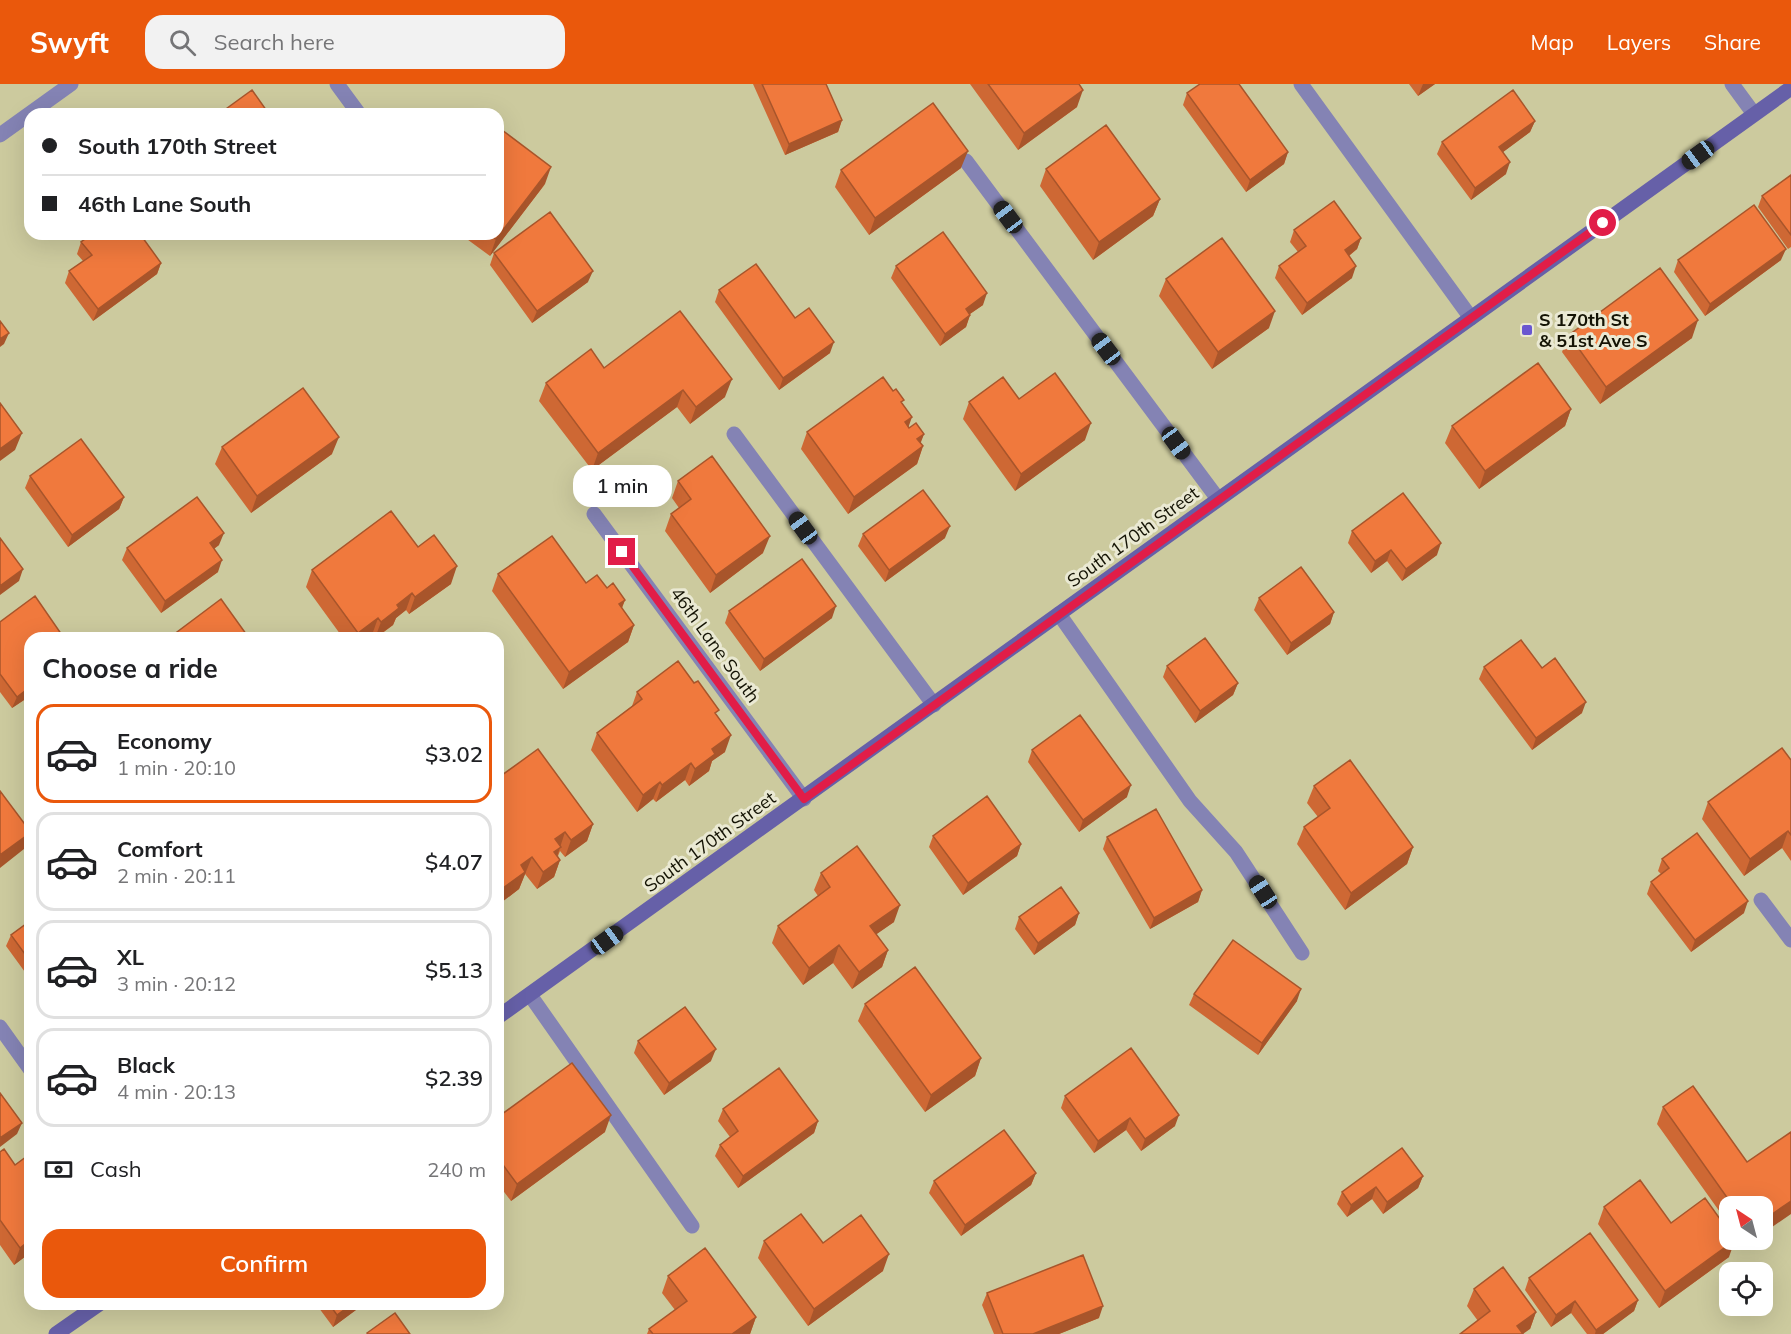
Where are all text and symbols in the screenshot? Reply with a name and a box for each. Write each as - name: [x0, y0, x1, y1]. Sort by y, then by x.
- search box: [145, 15, 565, 69]
- text: Swyft: [30, 25, 109, 60]
- icon: search: [166, 26, 199, 59]
- text: Search here: [214, 28, 335, 56]
- text: Map: [1531, 29, 1574, 55]
- text: Layers: [1607, 29, 1671, 55]
- text: Share: [1704, 29, 1761, 55]
- text: South 170th Street: [78, 132, 277, 160]
- car: [1678, 137, 1718, 173]
- text: 46th Lane South: [78, 190, 251, 218]
- car: [990, 197, 1026, 237]
- route start: [1589, 209, 1616, 236]
- place label: S 170th St & 51st Ave S: [1539, 308, 1648, 352]
- marker: S 170th St & 51st Ave S: [1520, 323, 1534, 337]
- car: [1088, 329, 1124, 369]
- car: [1158, 423, 1194, 463]
- callout: 1 min: [572, 465, 672, 507]
- text: 1 min: [597, 473, 648, 498]
- street label: South 170th Street: [1062, 481, 1203, 592]
- car: [785, 508, 821, 548]
- route end: [608, 538, 635, 565]
- street label: 46th Lane South: [666, 582, 765, 707]
- text: Choose a ride: [42, 651, 218, 685]
- icon: car: [45, 727, 99, 781]
- text: Economy: [117, 727, 212, 755]
- text: $3.02: [425, 740, 483, 768]
- text: 1 min · 20:10: [117, 755, 236, 780]
- street label: South 170th Street: [639, 786, 780, 897]
- icon: car: [45, 835, 99, 889]
- text: Comfort: [117, 835, 203, 863]
- text: $4.07: [425, 848, 483, 876]
- text: 2 min · 20:11: [117, 863, 236, 888]
- car: [1246, 872, 1280, 912]
- car: [587, 922, 627, 958]
- icon: car: [45, 943, 99, 997]
- text: XL: [117, 943, 144, 971]
- text: $5.13: [425, 956, 483, 984]
- text: 3 min · 20:12: [117, 971, 236, 996]
- icon: car: [45, 1051, 99, 1105]
- text: Black: [117, 1051, 175, 1079]
- text: $2.39: [425, 1064, 483, 1092]
- text: 4 min · 20:13: [117, 1079, 236, 1104]
- icon: cash: [42, 1153, 75, 1186]
- text: Cash: [90, 1155, 142, 1183]
- text: 240 m: [427, 1157, 486, 1182]
- north arrow: [1719, 1196, 1773, 1250]
- map controls: [1719, 1196, 1773, 1316]
- button: Confirm: [42, 1229, 486, 1298]
- button: locate: [1719, 1262, 1773, 1316]

